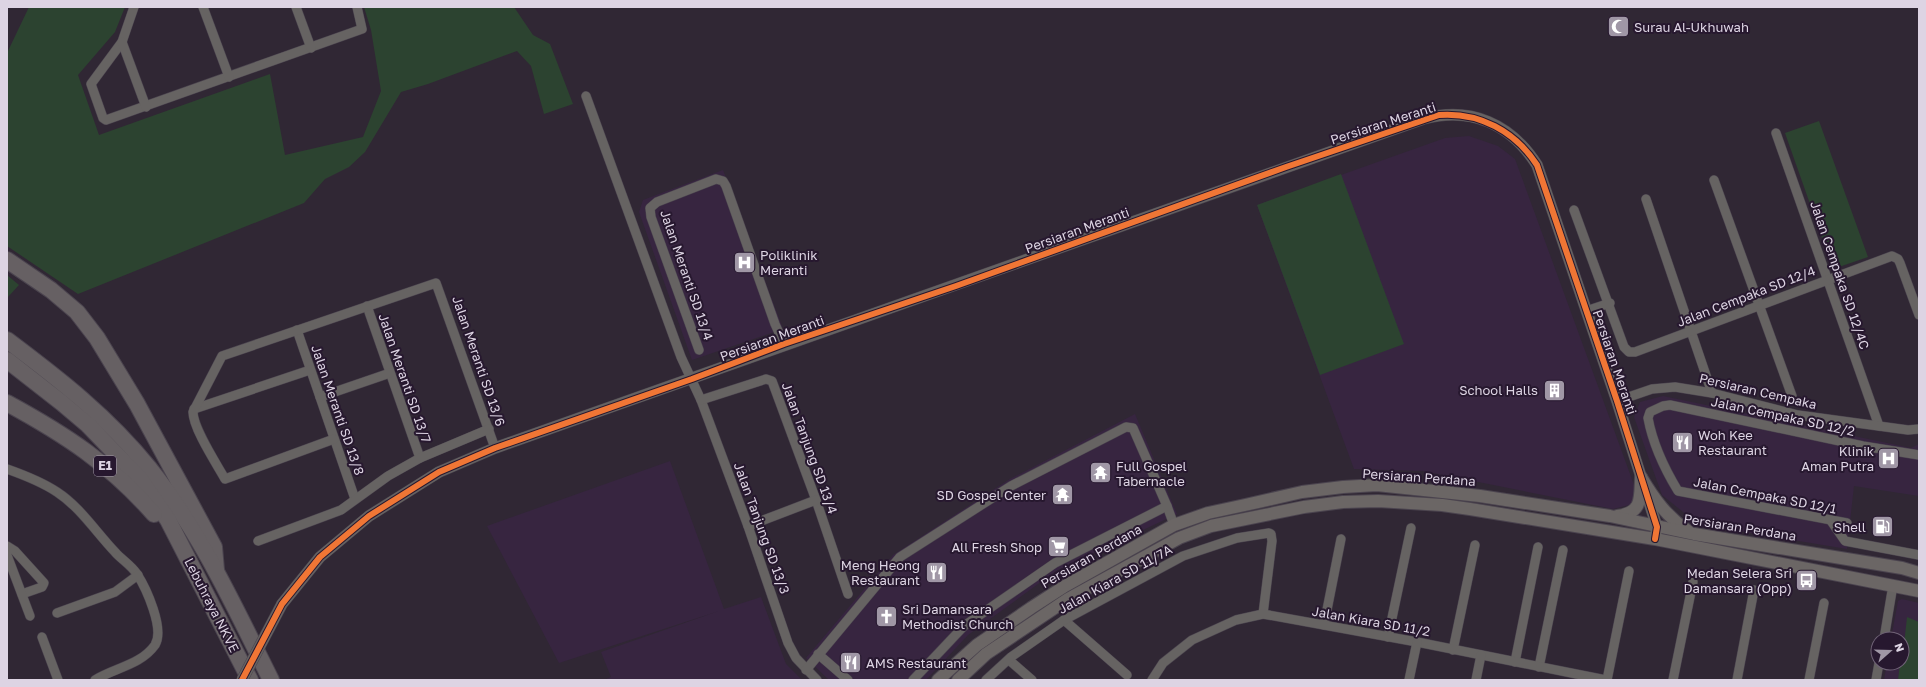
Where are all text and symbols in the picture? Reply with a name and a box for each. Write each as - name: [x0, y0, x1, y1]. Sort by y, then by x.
- mosque icon: Surau Al-Ukhuwah: [1605, 14, 1631, 40]
- place label: Surau Al-Ukhuwah: [1634, 19, 1749, 35]
- street label: Persiaran Meranti: [1328, 98, 1438, 148]
- street label: Jalan Cempaka SD 12/4C: [1807, 199, 1873, 351]
- street label: Persiaran Meranti: [1023, 204, 1131, 256]
- street label: Jalan Meranti SD 13/4: [657, 208, 717, 342]
- place label: Poliklinik Meranti: [760, 247, 818, 278]
- hospital icon: Poliklinik Meranti: [731, 249, 757, 275]
- street label: Jalan Cempaka SD 12/4: [1675, 262, 1818, 330]
- street label: Jalan Meranti SD 13/6: [449, 294, 509, 428]
- street label: Persiaran Meranti: [1590, 307, 1640, 417]
- street label: Jalan Meranti SD 13/7: [375, 311, 435, 445]
- street label: Persiaran Meranti: [718, 312, 826, 364]
- street label: Jalan Meranti SD 13/8: [308, 343, 368, 477]
- street label: Persiaran Cempaka: [1698, 370, 1818, 412]
- building icon: School Halls: [1541, 377, 1567, 403]
- street label: Jalan Tanjung SD 13/4: [779, 380, 841, 516]
- place label: School Halls: [1459, 382, 1538, 398]
- street label: Jalan Cempaka SD 12/2: [1710, 393, 1856, 439]
- place label: Woh Kee Restaurant: [1698, 427, 1767, 458]
- restaurant icon: Woh Kee Restaurant: [1669, 429, 1695, 455]
- place label: Klinik Aman Putra: [1801, 443, 1875, 474]
- hospital icon: Klinik Aman Putra: [1876, 445, 1902, 471]
- road number: E1: [94, 456, 116, 476]
- place label: Full Gospel Tabernacle: [1116, 458, 1187, 489]
- street label: Jalan Tanjung SD 13/3: [731, 460, 793, 596]
- temple icon: Full Gospel Tabernacle: [1087, 460, 1113, 486]
- street label: Persiaran Perdana: [1362, 465, 1476, 489]
- street label: Jalan Cempaka SD 12/1: [1692, 473, 1838, 517]
- temple icon: SD Gospel Center: [1049, 482, 1075, 508]
- place label: SD Gospel Center: [936, 487, 1046, 503]
- street label: Persiaran Perdana: [1683, 510, 1797, 544]
- fuel station icon: Shell: [1869, 514, 1895, 540]
- place label: Shell: [1834, 519, 1866, 535]
- street label: Persiaran Perdana: [1038, 521, 1144, 591]
- supermarket icon: All Fresh Shop: [1045, 534, 1071, 560]
- place label: All Fresh Shop: [952, 539, 1042, 555]
- street label: Jalan Kiara SD 11/7A: [1055, 541, 1175, 617]
- street label: Lebuhraya NKVE: [181, 555, 243, 655]
- place label: Meng Heong Restaurant: [841, 557, 920, 588]
- restaurant icon: Meng Heong Restaurant: [923, 559, 949, 585]
- place label: Medan Selera Sri Damansara (Opp): [1683, 565, 1792, 596]
- bus stop icon: Medan Selera Sri Damansara (Opp): [1794, 567, 1820, 593]
- place label: Sri Damansara Methodist Church: [902, 601, 1013, 632]
- church icon: Sri Damansara Methodist Church: [873, 603, 899, 629]
- street label: Jalan Kiara SD 11/2: [1311, 603, 1431, 639]
- north arrow: [1870, 631, 1910, 671]
- text: N: [1892, 641, 1907, 654]
- restaurant icon: AMS Restaurant: [837, 650, 863, 676]
- place label: AMS Restaurant: [866, 655, 966, 671]

